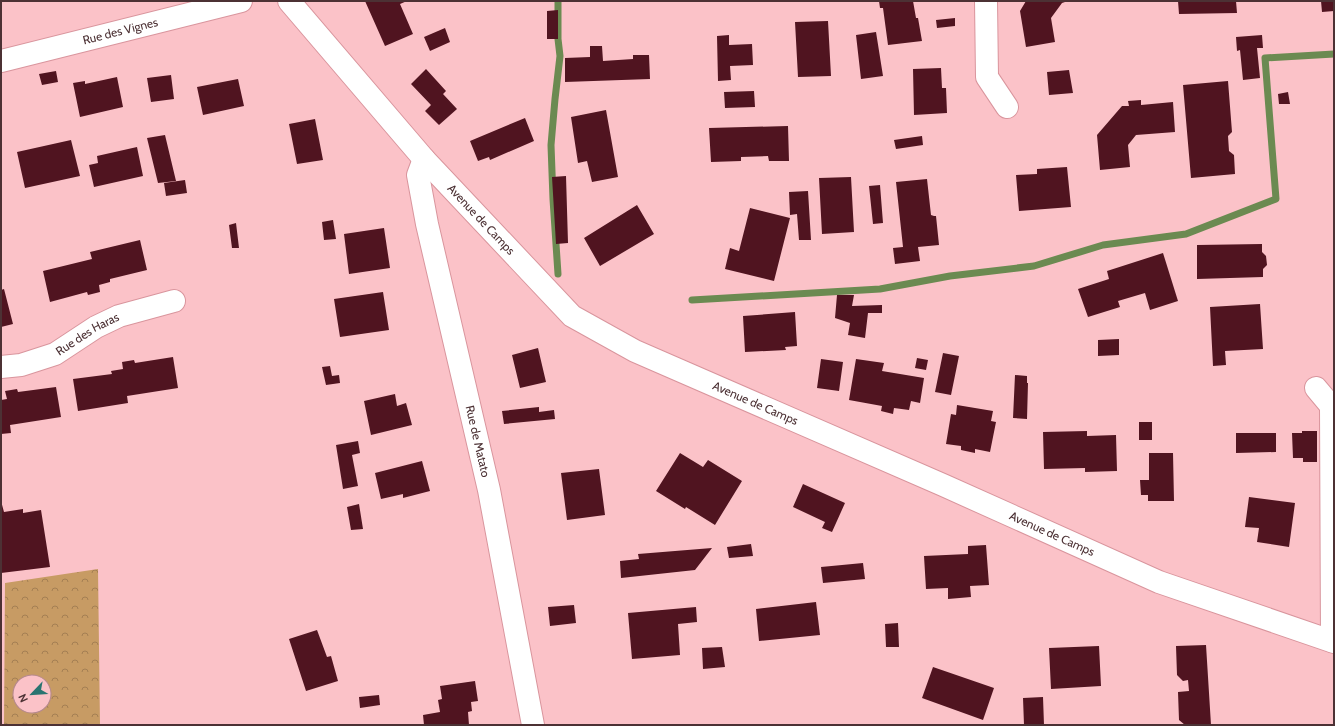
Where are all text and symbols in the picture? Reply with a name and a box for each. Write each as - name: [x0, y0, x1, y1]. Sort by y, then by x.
- street label: Rue des Vignes: [81, 14, 159, 47]
- street label: Avenue de Camps: [445, 181, 518, 258]
- street label: Rue des Haras: [53, 309, 121, 358]
- street label: Avenue de Camps: [711, 378, 801, 428]
- street label: Rue de Matato: [462, 404, 494, 479]
- street label: Avenue de Camps: [1007, 508, 1097, 559]
- north arrow: [12, 674, 52, 714]
- text: N: [15, 692, 31, 705]

